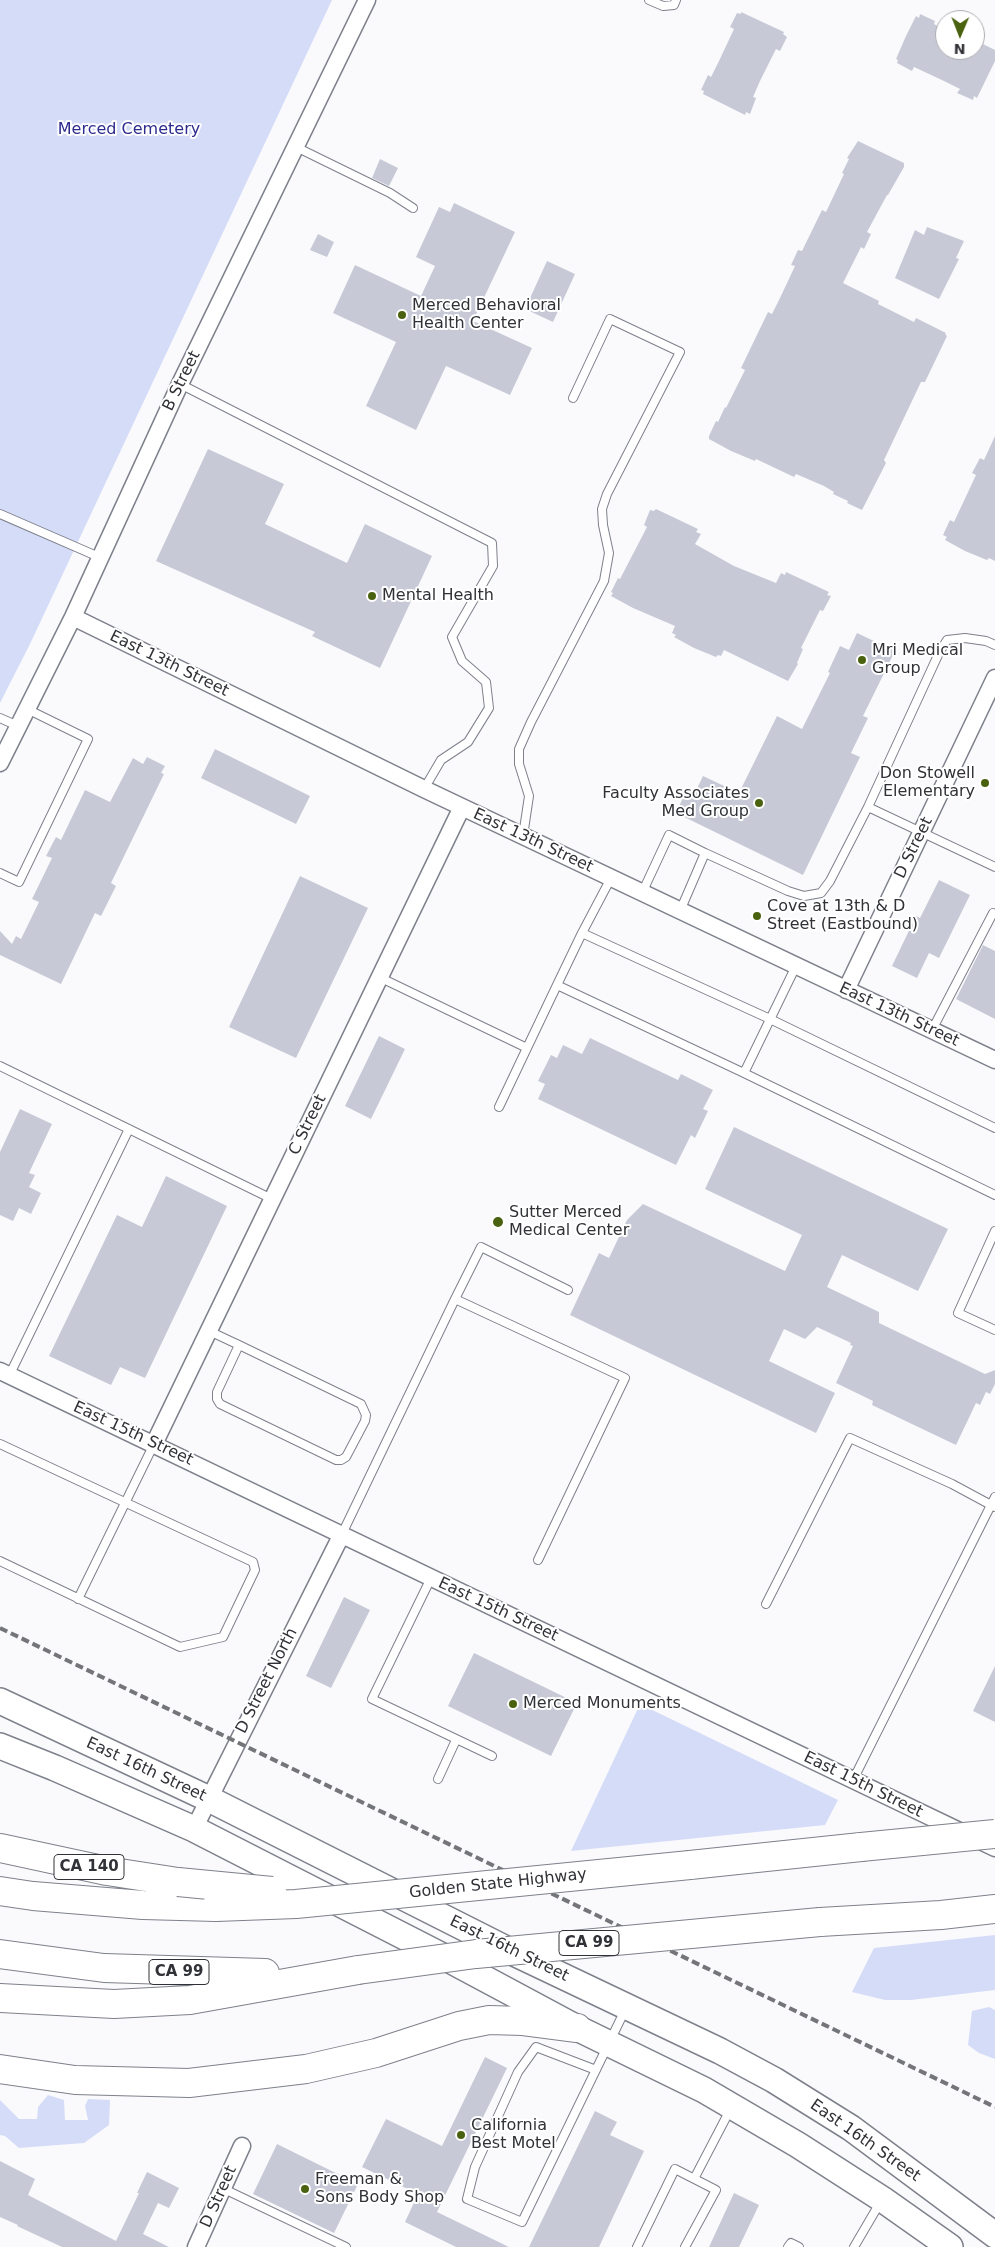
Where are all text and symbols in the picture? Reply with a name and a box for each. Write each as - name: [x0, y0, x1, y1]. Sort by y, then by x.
- north arrow: [935, 10, 985, 60]
- text: N: [954, 41, 966, 57]
- park label: Merced Cemetery: [58, 120, 200, 140]
- place label: Merced Behavioral Health Center: [412, 296, 561, 334]
- marker: Merced Behavioral Health Center: [396, 309, 408, 321]
- street label: B Street: [159, 348, 205, 414]
- place label: Mental Health: [382, 586, 494, 606]
- marker: Mental Health: [366, 590, 378, 602]
- street label: East 13th Street: [106, 627, 232, 701]
- place label: Mri Medical Group: [872, 641, 963, 679]
- marker: Mri Medical Group: [856, 654, 868, 666]
- place label: Don Stowell Elementary: [880, 764, 975, 802]
- marker: Don Stowell Elementary: [979, 777, 991, 789]
- place label: Faculty Associates Med Group: [602, 784, 749, 822]
- marker: Faculty Associates Med Group: [753, 797, 765, 809]
- street label: East 13th Street: [470, 805, 596, 877]
- street label: D Street: [891, 814, 937, 882]
- place label: Cove at 13th & D Street (Eastbound): [767, 897, 918, 935]
- marker: Cove at 13th & D Street (Eastbound): [751, 910, 763, 922]
- street label: East 13th Street: [836, 979, 962, 1051]
- street label: C Street: [285, 1092, 331, 1158]
- place label: Sutter Merced Medical Center: [509, 1203, 629, 1241]
- marker: Sutter Merced Medical Center: [491, 1215, 505, 1229]
- street label: East 15th Street: [70, 1398, 196, 1470]
- street label: East 15th Street: [435, 1574, 561, 1646]
- street label: D Street North: [232, 1625, 302, 1737]
- place label: Merced Monuments: [523, 1694, 681, 1714]
- marker: Merced Monuments: [507, 1698, 519, 1710]
- street label: East 16th Street: [83, 1734, 209, 1806]
- street label: East 15th Street: [800, 1748, 926, 1822]
- road number: CA 140: [54, 1854, 124, 1880]
- street label: Golden State Highway: [408, 1865, 588, 1903]
- street label: East 16th Street: [446, 1912, 572, 1986]
- road number: CA 99: [559, 1930, 619, 1956]
- road number: CA 99: [149, 1960, 209, 1984]
- street label: East 16th Street: [806, 2096, 924, 2186]
- place label: California Best Motel: [471, 2116, 556, 2154]
- marker: California Best Motel: [455, 2129, 467, 2141]
- street label: D Street: [197, 2163, 241, 2231]
- place label: Freeman & Sons Body Shop: [315, 2170, 444, 2208]
- marker: Freeman & Sons Body Shop: [299, 2183, 311, 2195]

